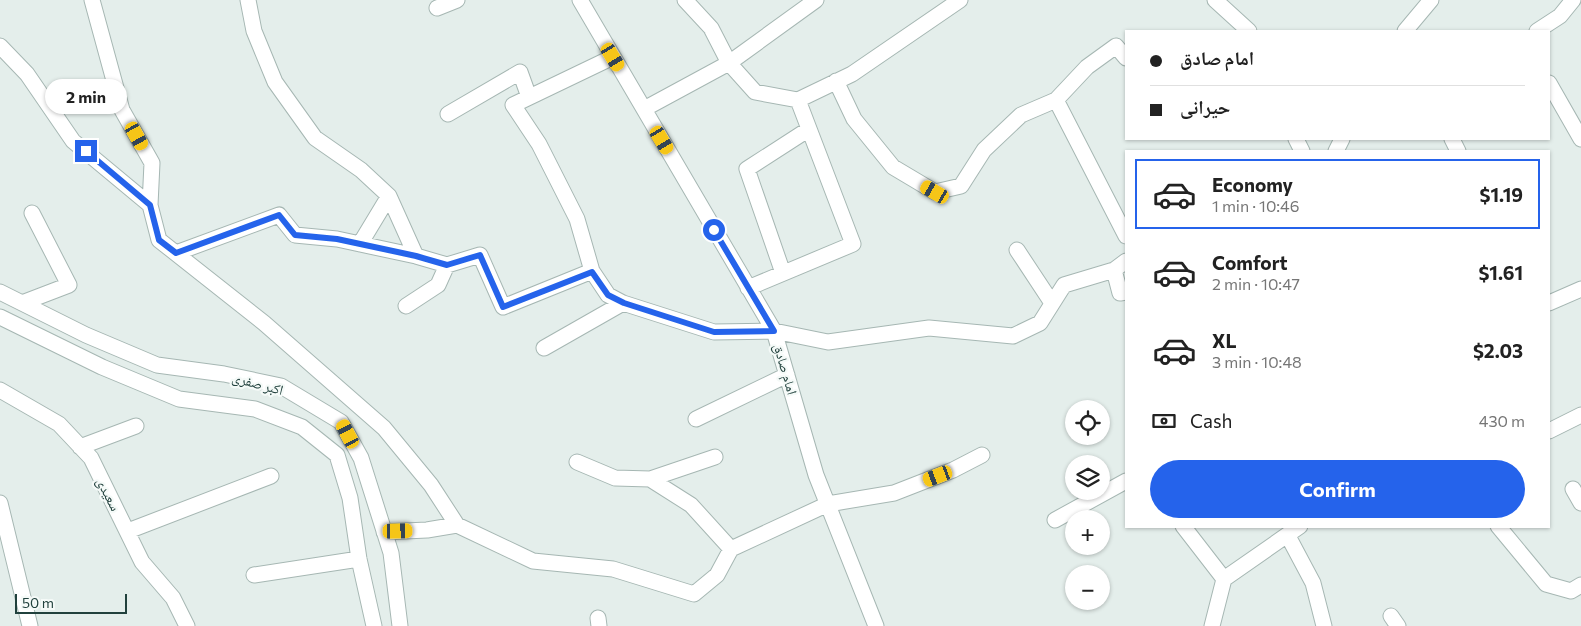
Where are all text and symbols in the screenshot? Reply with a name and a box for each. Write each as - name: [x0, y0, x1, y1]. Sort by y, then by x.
- car: [598, 40, 627, 74]
- text: امام صادق: [1180, 46, 1254, 69]
- callout: 2 min: [45, 78, 127, 114]
- text: 2 min: [66, 87, 106, 106]
- text: حیرانی: [1180, 95, 1230, 118]
- car: [123, 119, 150, 153]
- car: [647, 123, 676, 157]
- route end: [75, 140, 97, 162]
- icon: car: [1152, 172, 1197, 217]
- text: Economy: [1212, 173, 1293, 196]
- car: [918, 178, 951, 206]
- text: $1.19: [1480, 183, 1523, 206]
- text: 1 min · 10:46: [1212, 196, 1299, 215]
- route start: [703, 219, 725, 241]
- icon: car: [1152, 250, 1197, 295]
- text: Comfort: [1212, 251, 1288, 274]
- text: $1.61: [1478, 261, 1523, 284]
- text: 2 min · 10:47: [1212, 274, 1300, 293]
- icon: car: [1152, 328, 1197, 373]
- text: XL: [1212, 329, 1237, 352]
- text: $2.03: [1473, 339, 1523, 362]
- street label: امام صادق: [769, 342, 801, 397]
- text: 3 min · 10:48: [1212, 352, 1302, 371]
- street label: اکبر صفری: [230, 368, 285, 399]
- map controls: [1065, 400, 1110, 610]
- button: locate: [1065, 400, 1110, 445]
- icon: cash: [1150, 407, 1178, 435]
- text: Cash: [1190, 409, 1232, 432]
- text: 430 m: [1479, 411, 1525, 430]
- car: [334, 417, 361, 451]
- button: layers: [1065, 455, 1110, 500]
- button: Confirm: [1150, 460, 1525, 518]
- car: [921, 464, 954, 488]
- street label: سعیدی: [93, 474, 125, 514]
- button: +: [1065, 510, 1110, 555]
- car: [382, 523, 413, 539]
- button: −: [1065, 565, 1110, 610]
- scale bar: [15, 591, 128, 614]
- text: 50 m: [22, 594, 54, 611]

